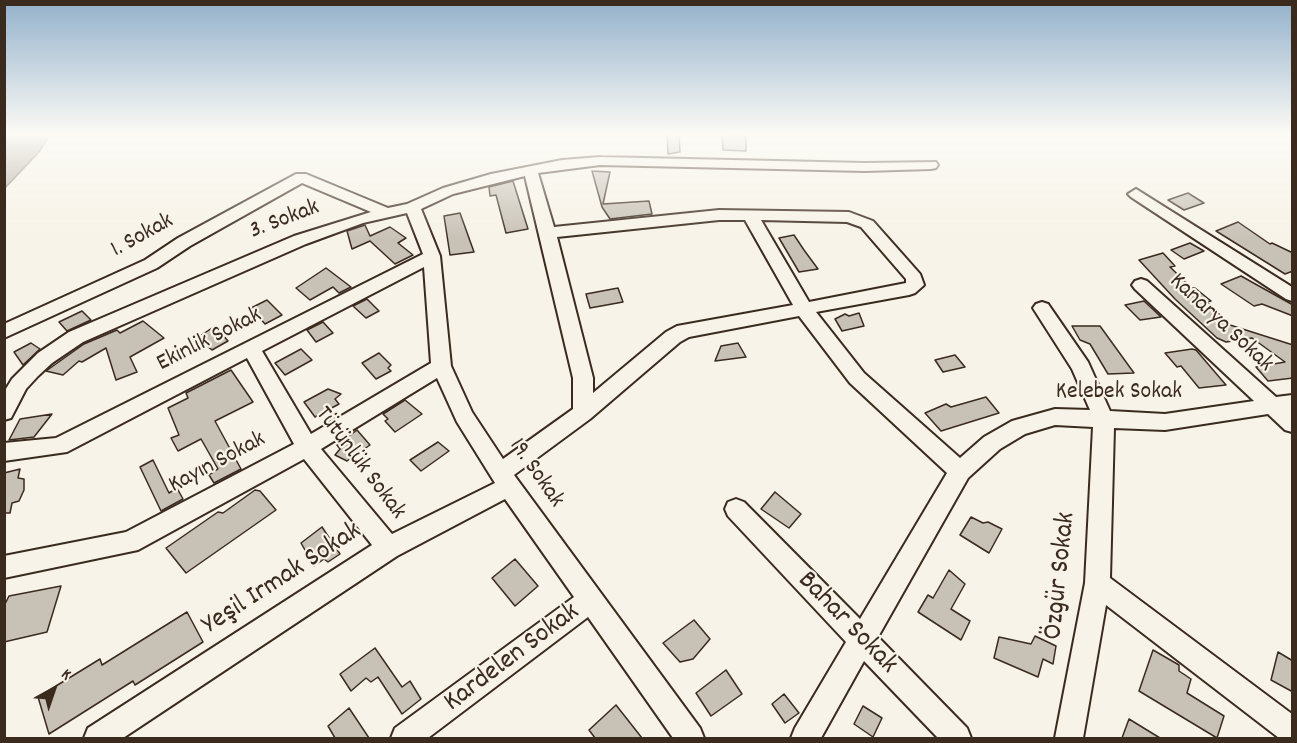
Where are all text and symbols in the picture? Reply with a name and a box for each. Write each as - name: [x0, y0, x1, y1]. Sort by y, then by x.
- street label: 3. Sokak: [246, 195, 324, 247]
- street label: 1. Sokak: [107, 208, 179, 266]
- street label: Kanarya Sokak: [1162, 268, 1278, 380]
- street label: Ekinlik Sokak: [153, 302, 267, 380]
- street label: Kelebek Sokak: [1056, 380, 1182, 408]
- street label: Tütünlük Sokak: [307, 402, 411, 526]
- street label: Kayın Sokak: [165, 427, 271, 501]
- street label: 19. Sokak: [501, 434, 569, 514]
- street label: Özgür Sokak: [1039, 511, 1085, 641]
- street label: Yeşil Irmak Sokak: [197, 516, 369, 644]
- street label: Bahar Sokak: [789, 566, 903, 682]
- street label: Kardelen Sokak: [439, 597, 587, 721]
- north arrow: [24, 659, 84, 719]
- text: K: [56, 664, 76, 686]

